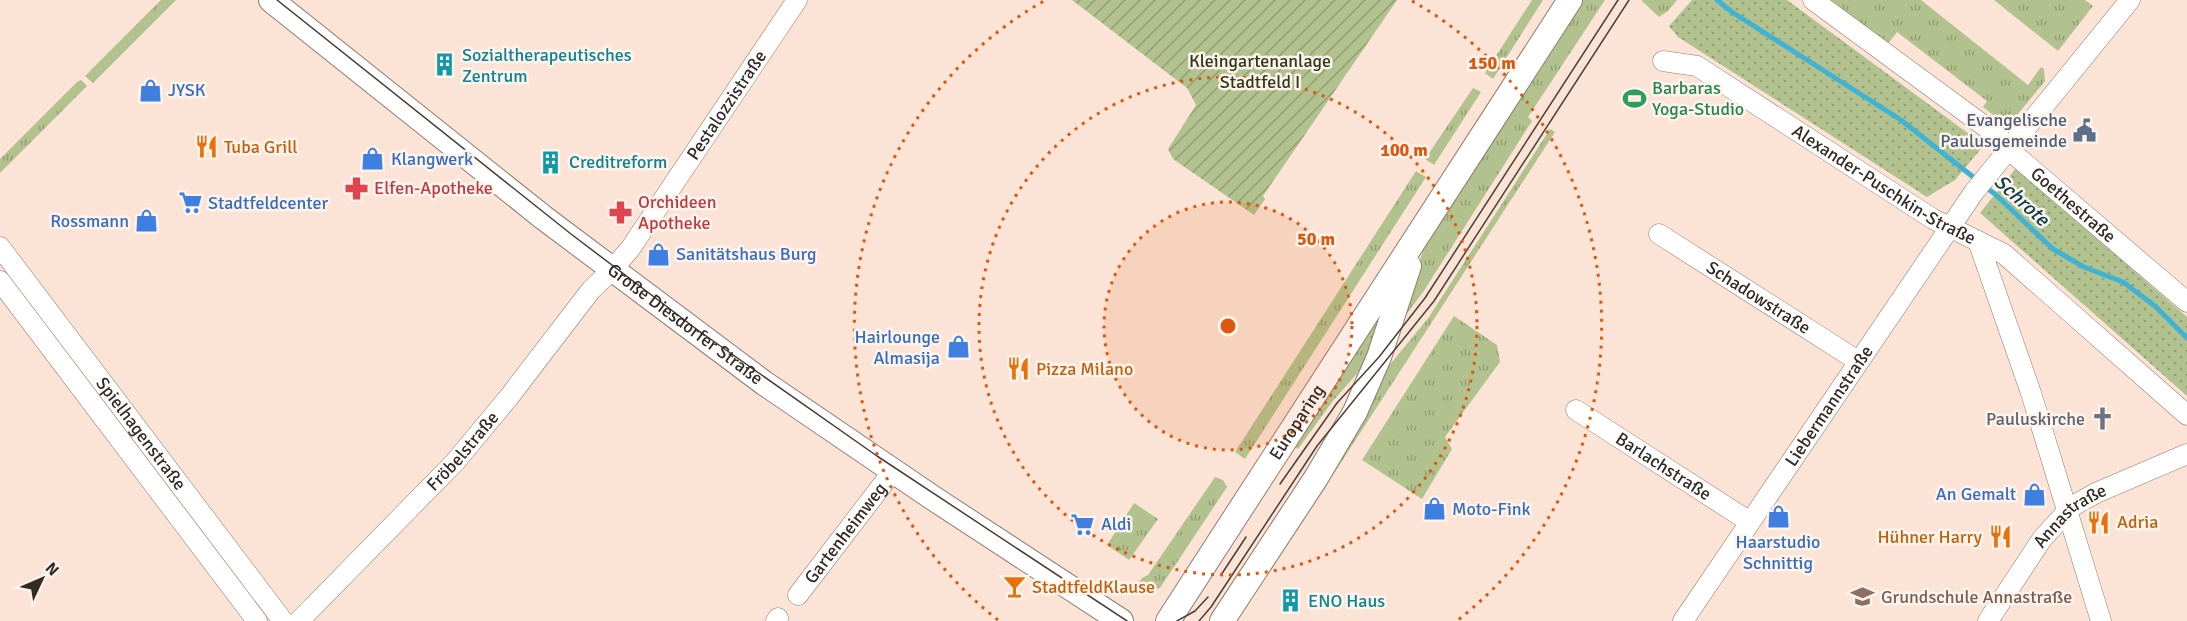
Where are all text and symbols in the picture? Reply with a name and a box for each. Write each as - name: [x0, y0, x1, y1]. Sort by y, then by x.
- place label: Sozialtherapeutisches Zentrum: [462, 44, 632, 87]
- street label: Pestalozzistraße: [682, 46, 771, 164]
- park label: Kleingartenanlage Stadtfeld I: [1189, 50, 1331, 93]
- building icon: Sozialtherapeutisches Zentrum: [431, 52, 457, 78]
- text: 150 m: [1468, 52, 1516, 74]
- shop icon: JYSK: [137, 77, 163, 103]
- place label: Barbaras Yoga-Studio: [1652, 77, 1744, 120]
- place label: JYSK: [168, 79, 206, 101]
- sports icon: Barbaras Yoga-Studio: [1621, 85, 1647, 111]
- place label: Evangelische Paulusgemeinde: [1940, 109, 2067, 152]
- public building icon: Evangelische Paulusgemeinde: [2072, 117, 2098, 143]
- street label: Alexander-Puschkin-Straße: [1788, 120, 1979, 249]
- restaurant icon: Tuba Grill: [193, 134, 219, 160]
- place label: Tuba Grill: [224, 136, 298, 158]
- text: 100 m: [1380, 139, 1428, 161]
- shop icon: Klangwerk: [360, 146, 386, 172]
- place label: Klangwerk: [391, 148, 473, 170]
- building icon: Creditreform: [538, 149, 564, 175]
- place label: Creditreform: [569, 151, 667, 173]
- street label: Goethestraße: [2026, 162, 2121, 247]
- water label: Schrote: [1989, 169, 2055, 232]
- pharmacy icon: Elfen-Apotheke: [343, 175, 369, 201]
- place label: Elfen-Apotheke: [374, 177, 493, 199]
- supermarket icon: Stadtfeldcenter: [177, 190, 203, 216]
- place label: Orchideen Apotheke: [638, 191, 717, 234]
- place label: Stadtfeldcenter: [208, 192, 328, 214]
- pharmacy icon: Orchideen Apotheke: [607, 199, 633, 225]
- shop icon: Rossmann: [134, 208, 160, 234]
- place label: Rossmann: [50, 210, 129, 232]
- text: 50 m: [1297, 228, 1335, 250]
- shop icon: Sanitätshaus Burg: [645, 241, 671, 267]
- place label: Sanitätshaus Burg: [676, 243, 816, 265]
- street label: Schadowstraße: [1702, 256, 1815, 339]
- street label: Große Diesdorfer Straße: [603, 259, 767, 389]
- centre of rings: [1218, 316, 1238, 336]
- place label: Hairlounge Almasija: [855, 326, 940, 369]
- shop icon: Hairlounge Almasija: [945, 334, 971, 360]
- street label: Liebermannstraße: [1780, 341, 1878, 471]
- restaurant icon: Pizza Milano: [1005, 356, 1031, 382]
- place label: Pizza Milano: [1036, 358, 1133, 380]
- street label: Spielhagenstraße: [91, 373, 191, 495]
- street label: Europaring: [1264, 380, 1329, 464]
- church icon: Pauluskirche: [2090, 406, 2116, 432]
- street label: Fröbelstraße: [422, 407, 503, 495]
- place label: Pauluskirche: [1986, 408, 2085, 430]
- street label: Barlachstraße: [1611, 427, 1715, 505]
- street label: Gartenheimweg: [800, 478, 891, 588]
- street label: Annastraße: [2028, 479, 2109, 552]
- shop icon: An Gemalt: [2021, 481, 2047, 507]
- place label: An Gemalt: [1936, 483, 2016, 505]
- shop icon: Moto-Fink: [1421, 496, 1447, 522]
- place label: Moto-Fink: [1452, 498, 1531, 520]
- shop icon: Haarstudio Schnittig: [1765, 503, 1791, 529]
- restaurant icon: Adria: [2086, 509, 2112, 535]
- supermarket icon: Aldi: [1070, 511, 1096, 537]
- place label: Adria: [2117, 511, 2158, 533]
- place label: Aldi: [1101, 513, 1131, 535]
- restaurant icon: Hühner Harry: [1987, 524, 2013, 550]
- place label: Hühner Harry: [1877, 526, 1983, 548]
- place label: Haarstudio Schnittig: [1736, 531, 1820, 574]
- north arrow: [12, 549, 72, 609]
- text: N: [41, 558, 63, 580]
- bar icon: StadtfeldKlause: [1001, 574, 1027, 600]
- place label: StadtfeldKlause: [1032, 576, 1155, 598]
- school or university icon: Grundschule Annastraße: [1850, 584, 1876, 610]
- place label: Grundschule Annastraße: [1881, 586, 2072, 608]
- building icon: ENO Haus: [1277, 588, 1303, 614]
- place label: ENO Haus: [1308, 590, 1385, 612]

